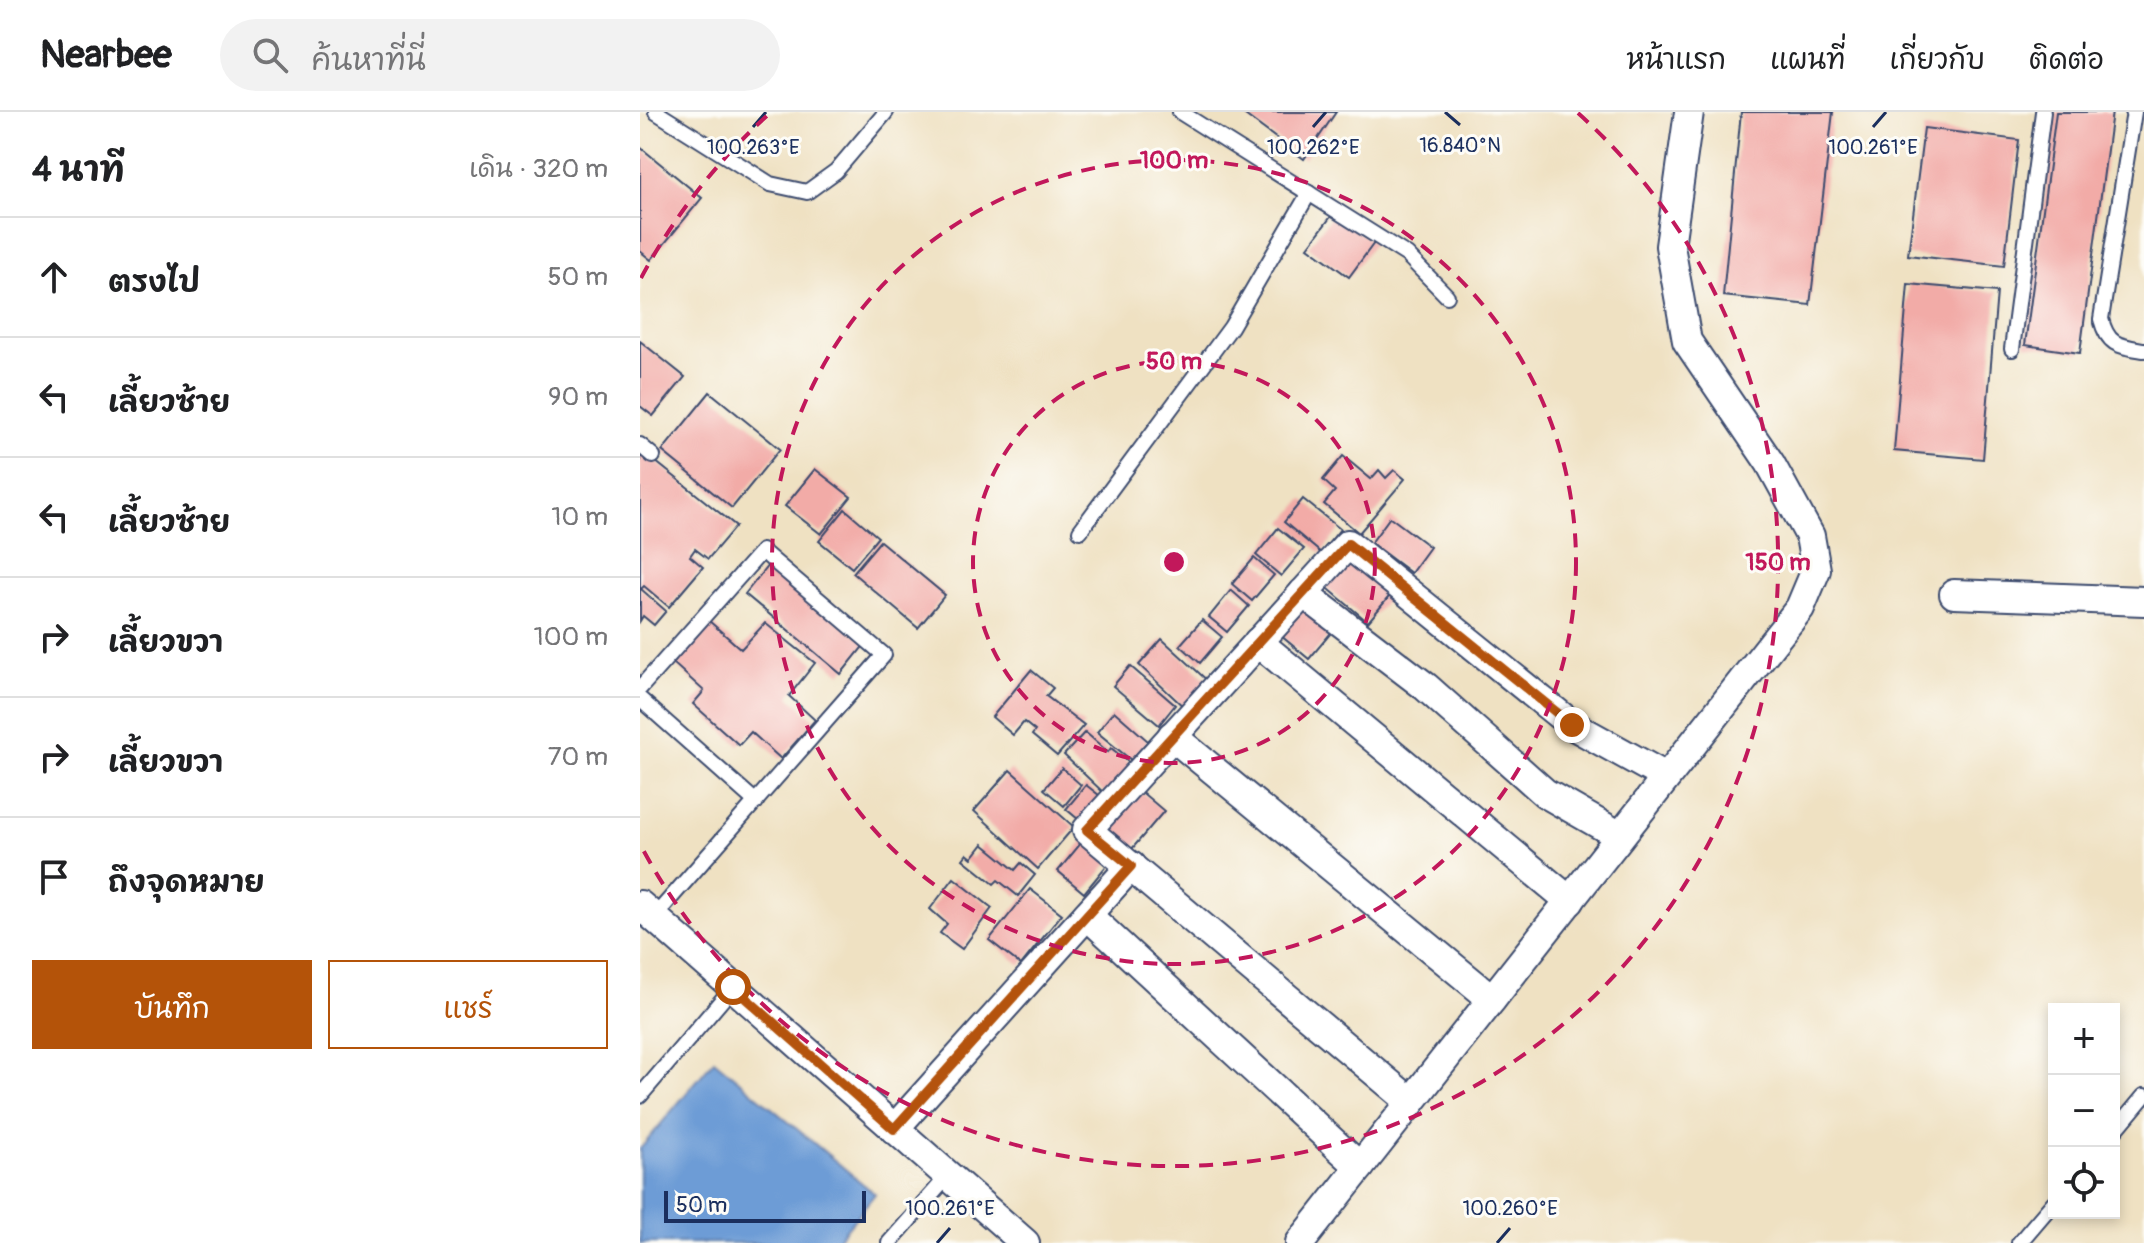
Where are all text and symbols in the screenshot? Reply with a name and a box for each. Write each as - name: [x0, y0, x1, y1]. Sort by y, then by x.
- search box: [220, 19, 780, 91]
- text: Nearbee: [40, 31, 172, 79]
- icon: search: [248, 33, 292, 77]
- text: ค้นหาที่นี่: [312, 42, 426, 79]
- text: หน้าแรก: [1626, 43, 1726, 78]
- text: แผนที่: [1770, 43, 1846, 78]
- text: เกี่ยวกับ: [1890, 43, 1985, 78]
- text: ติดต่อ: [2029, 43, 2104, 78]
- text: 16.840°N: [1419, 133, 1501, 158]
- text: 100.263°E: [707, 135, 799, 160]
- text: 100.262°E: [1267, 135, 1359, 160]
- text: 100.261°E: [1828, 135, 1918, 160]
- text: 100 m: [1140, 146, 1208, 175]
- text: 4 นาที: [32, 149, 125, 192]
- text: เดิน · 320 m: [469, 153, 608, 185]
- icon: ahead: [32, 255, 76, 299]
- text: 50 m: [547, 261, 608, 293]
- text: ตรงไป: [108, 264, 200, 301]
- text: 50 m: [1146, 347, 1202, 376]
- icon: left: [32, 375, 76, 419]
- text: 90 m: [548, 381, 608, 413]
- text: เลี้ยวซ้าย: [108, 384, 230, 421]
- icon: left: [32, 495, 76, 539]
- text: 10 m: [551, 501, 608, 533]
- text: เลี้ยวซ้าย: [108, 504, 230, 541]
- centre of rings: [1160, 548, 1188, 576]
- text: 150 m: [1745, 548, 1811, 577]
- icon: right: [32, 615, 76, 659]
- text: 100 m: [534, 621, 608, 653]
- text: เลี้ยวขวา: [108, 624, 223, 661]
- route end: [1554, 707, 1590, 743]
- icon: right: [32, 735, 76, 779]
- text: 70 m: [548, 741, 608, 773]
- text: เลี้ยวขวา: [108, 744, 223, 781]
- icon: arrive: [32, 855, 76, 899]
- text: ถึงจุดหมาย: [108, 864, 265, 901]
- button: บันทึก: [32, 960, 312, 1049]
- button: แชร์: [328, 960, 608, 1049]
- route start: [715, 969, 751, 1005]
- map controls: [2048, 1003, 2120, 1219]
- button: +: [2048, 1003, 2120, 1075]
- button: −: [2048, 1075, 2120, 1147]
- button: locate: [2048, 1147, 2120, 1219]
- scale bar: [664, 1187, 866, 1223]
- text: 50 m: [676, 1191, 727, 1219]
- text: 100.261°E: [905, 1196, 995, 1221]
- text: 100.260°E: [1462, 1196, 1558, 1221]

